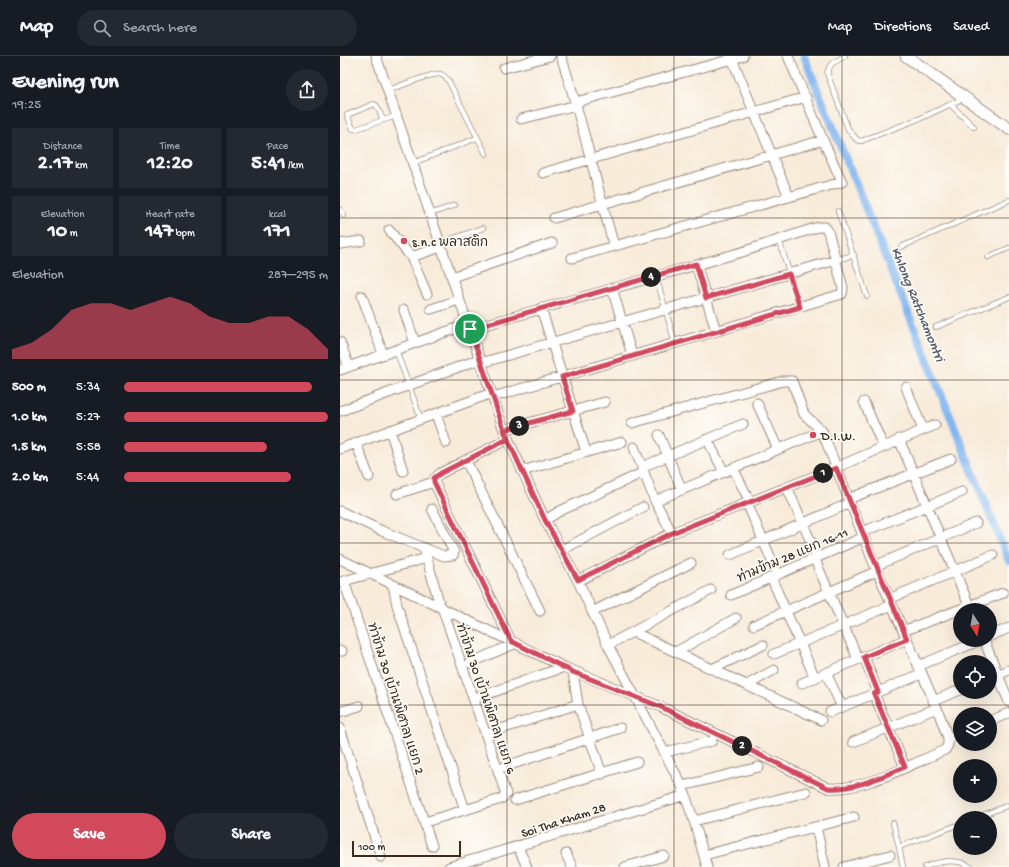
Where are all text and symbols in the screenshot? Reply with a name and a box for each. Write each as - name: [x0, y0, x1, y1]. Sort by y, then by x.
- search box: [77, 10, 357, 46]
- text: Map: [20, 16, 53, 39]
- icon: search: [91, 17, 113, 39]
- text: Search here: [123, 19, 197, 37]
- text: Map: [828, 19, 852, 36]
- text: Directions: [874, 19, 931, 36]
- text: Saved: [953, 19, 989, 36]
- button: share: [286, 69, 328, 111]
- text: Evening run: [12, 70, 119, 96]
- text: 19:25: [12, 98, 41, 113]
- text: Distance: [43, 141, 82, 153]
- text: Time: [160, 141, 180, 153]
- text: Pace: [267, 141, 288, 153]
- text: 2.17: [38, 153, 72, 176]
- text: 12:20: [147, 153, 193, 176]
- text: 5:41: [251, 153, 286, 176]
- text: km: [72, 160, 88, 172]
- text: /km: [286, 160, 303, 172]
- text: Elevation: [41, 209, 85, 221]
- text: Heart rate: [145, 209, 195, 221]
- text: kcal: [269, 209, 286, 221]
- text: 10: [48, 221, 67, 244]
- text: 147: [145, 221, 173, 244]
- text: 171: [264, 221, 291, 244]
- text: m: [67, 228, 78, 240]
- text: bpm: [173, 228, 195, 240]
- place label: s.n.c พลาสติก: [412, 234, 488, 251]
- marker: s.n.c พลาสติก: [399, 236, 409, 246]
- water label: Khlong Ratchamontri: [886, 245, 948, 366]
- pin: 4: [641, 267, 661, 287]
- text: Elevation: [12, 268, 64, 283]
- text: 287–295 m: [268, 268, 328, 283]
- text: 4: [648, 271, 654, 283]
- pin: [453, 312, 487, 346]
- icon: arrive: [459, 318, 481, 340]
- text: 500 m: [12, 380, 46, 395]
- text: 5:34: [76, 380, 100, 395]
- text: 1.0 km: [12, 410, 47, 425]
- text: 5:27: [76, 410, 100, 425]
- pin: 3: [509, 416, 529, 436]
- text: 3: [516, 420, 522, 432]
- marker: D.I.W.: [808, 430, 818, 440]
- place label: D.I.W.: [820, 430, 856, 445]
- text: 1.5 km: [12, 440, 46, 455]
- text: 5:58: [76, 440, 101, 455]
- pin: 1: [813, 463, 833, 483]
- text: 1: [821, 467, 825, 479]
- text: 2.0 km: [12, 470, 48, 485]
- text: 5:44: [76, 470, 99, 485]
- street label: ท่ามข้าม 28 แยก 16-11: [734, 523, 851, 587]
- north arrow: [953, 603, 997, 647]
- map controls: [953, 603, 997, 855]
- street label: ท่าข้าม 30 (บ้านพิศาล) แยก 2: [363, 620, 429, 777]
- street label: ท่าข้าม 30 (บ้านพิศาล) แยก 6: [452, 620, 521, 777]
- button: locate: [953, 655, 997, 699]
- button: layers: [953, 707, 997, 751]
- pin: 2: [732, 736, 752, 756]
- text: 2: [739, 740, 745, 752]
- button: +: [953, 759, 997, 803]
- street label: Soi Tha Kham 28: [520, 801, 608, 842]
- button: −: [953, 811, 997, 855]
- button: Save: [12, 813, 166, 859]
- button: Share: [174, 813, 328, 859]
- scale bar: [352, 839, 461, 858]
- text: 100 m: [358, 842, 385, 854]

